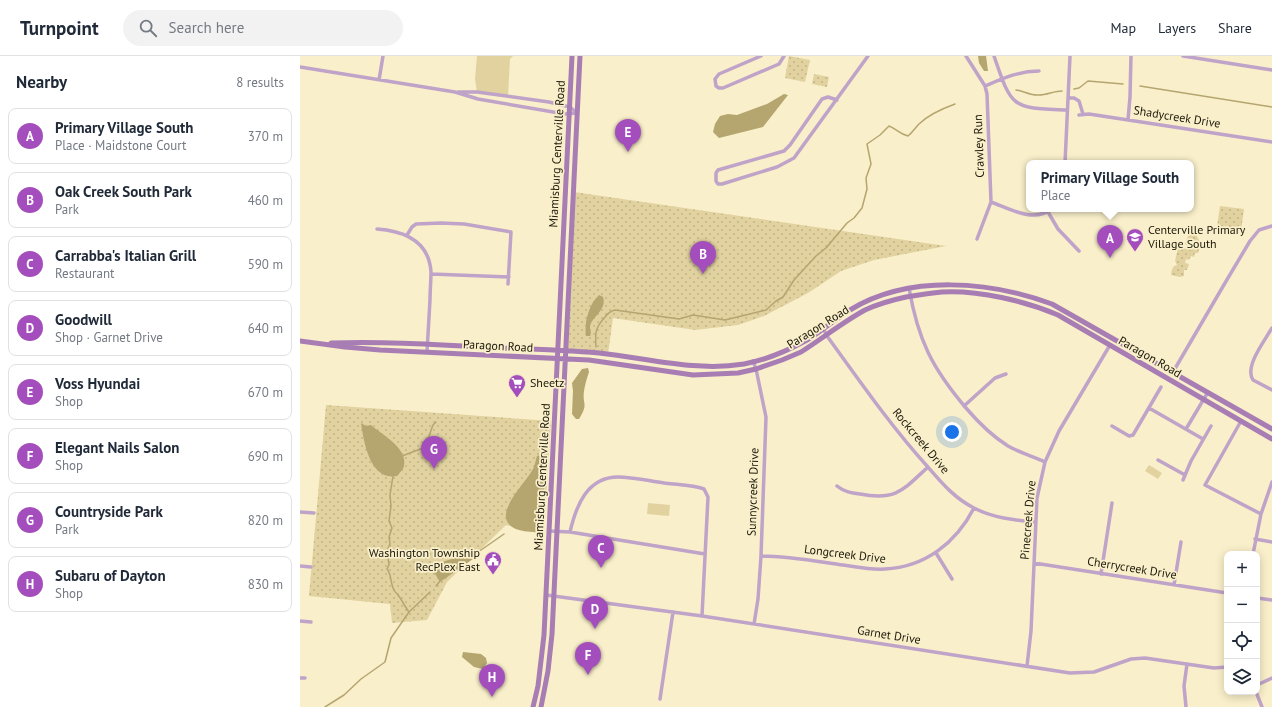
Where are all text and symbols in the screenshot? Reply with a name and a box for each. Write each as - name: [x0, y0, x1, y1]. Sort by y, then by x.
- search box: [123, 10, 403, 46]
- text: Turnpoint: [20, 16, 99, 40]
- icon: search: [137, 17, 159, 39]
- text: Search here: [169, 18, 244, 37]
- text: Map: [1110, 19, 1136, 37]
- text: Layers: [1158, 19, 1196, 37]
- text: Share: [1218, 19, 1252, 37]
- text: Nearby: [16, 71, 67, 93]
- text: 8 results: [236, 74, 284, 91]
- street label: Miamisburg Centerville Road: [545, 80, 568, 228]
- street label: Shadycreek Drive: [1133, 102, 1222, 131]
- street label: Crawley Run: [970, 114, 987, 178]
- text: Primary Village South: [55, 118, 193, 137]
- pin: E: [615, 119, 641, 152]
- text: A: [26, 128, 34, 145]
- text: 370 m: [248, 128, 283, 145]
- text: Place · Maidstone Court: [55, 137, 186, 154]
- popup: [1026, 160, 1194, 212]
- text: Primary Village South: [1041, 168, 1179, 187]
- text: Oak Creek South Park: [55, 182, 192, 201]
- text: Place: [1041, 187, 1070, 204]
- text: B: [26, 192, 34, 209]
- text: 460 m: [248, 192, 283, 209]
- text: Park: [55, 201, 79, 218]
- place label: Centerville Primary Village South: [1147, 222, 1246, 251]
- pin: A: [1097, 225, 1123, 258]
- school or university icon: Centerville Primary Village South: [1125, 227, 1145, 252]
- pin: B: [690, 241, 716, 274]
- text: Carrabba's Italian Grill: [55, 246, 196, 265]
- text: C: [26, 256, 34, 273]
- text: 590 m: [248, 256, 283, 273]
- text: Restaurant: [55, 265, 114, 282]
- street label: Paragon Road: [784, 302, 852, 352]
- text: Goodwill: [55, 310, 112, 329]
- text: D: [26, 320, 34, 337]
- text: 640 m: [248, 320, 283, 337]
- text: Shop · Garnet Drive: [55, 329, 163, 346]
- street label: Paragon Road: [1116, 332, 1184, 381]
- street label: Paragon Road: [463, 336, 534, 355]
- supermarket icon: Sheetz: [507, 373, 527, 398]
- text: Voss Hyundai: [55, 374, 140, 393]
- place label: Sheetz: [530, 375, 564, 390]
- text: E: [27, 384, 33, 401]
- text: 670 m: [248, 384, 283, 401]
- text: Shop: [55, 393, 83, 410]
- street label: Miamisburg Centerville Road: [530, 403, 553, 551]
- street label: Rockcreek Drive: [890, 405, 953, 477]
- your location: [942, 422, 962, 442]
- pin: G: [421, 436, 447, 469]
- text: Elegant Nails Salon: [55, 438, 179, 457]
- text: F: [27, 448, 33, 465]
- text: 690 m: [248, 448, 283, 465]
- street label: Sunnycreek Drive: [743, 448, 762, 536]
- text: Shop: [55, 457, 83, 474]
- street label: Pinecreek Drive: [1017, 480, 1038, 560]
- text: Countryside Park: [55, 502, 163, 521]
- text: G: [26, 512, 34, 529]
- text: 820 m: [248, 512, 283, 529]
- text: Park: [55, 521, 79, 538]
- pin: C: [588, 535, 614, 568]
- street label: Longcreek Drive: [803, 541, 887, 566]
- place label: Washington Township RecPlex East: [369, 545, 480, 574]
- public building icon: Washington Township RecPlex East: [483, 550, 503, 575]
- map controls: [1224, 551, 1260, 695]
- button: +: [1224, 551, 1260, 587]
- street label: Cherrycreek Drive: [1086, 553, 1178, 582]
- text: Subaru of Dayton: [55, 566, 166, 585]
- text: H: [26, 576, 34, 593]
- text: 830 m: [248, 576, 283, 593]
- text: Shop: [55, 585, 83, 602]
- button: −: [1224, 587, 1260, 623]
- pin: D: [582, 596, 608, 629]
- street label: Garnet Drive: [856, 622, 922, 647]
- button: locate: [1224, 623, 1260, 659]
- pin: F: [575, 642, 601, 675]
- button: layers: [1224, 659, 1260, 695]
- pin: H: [479, 664, 505, 697]

